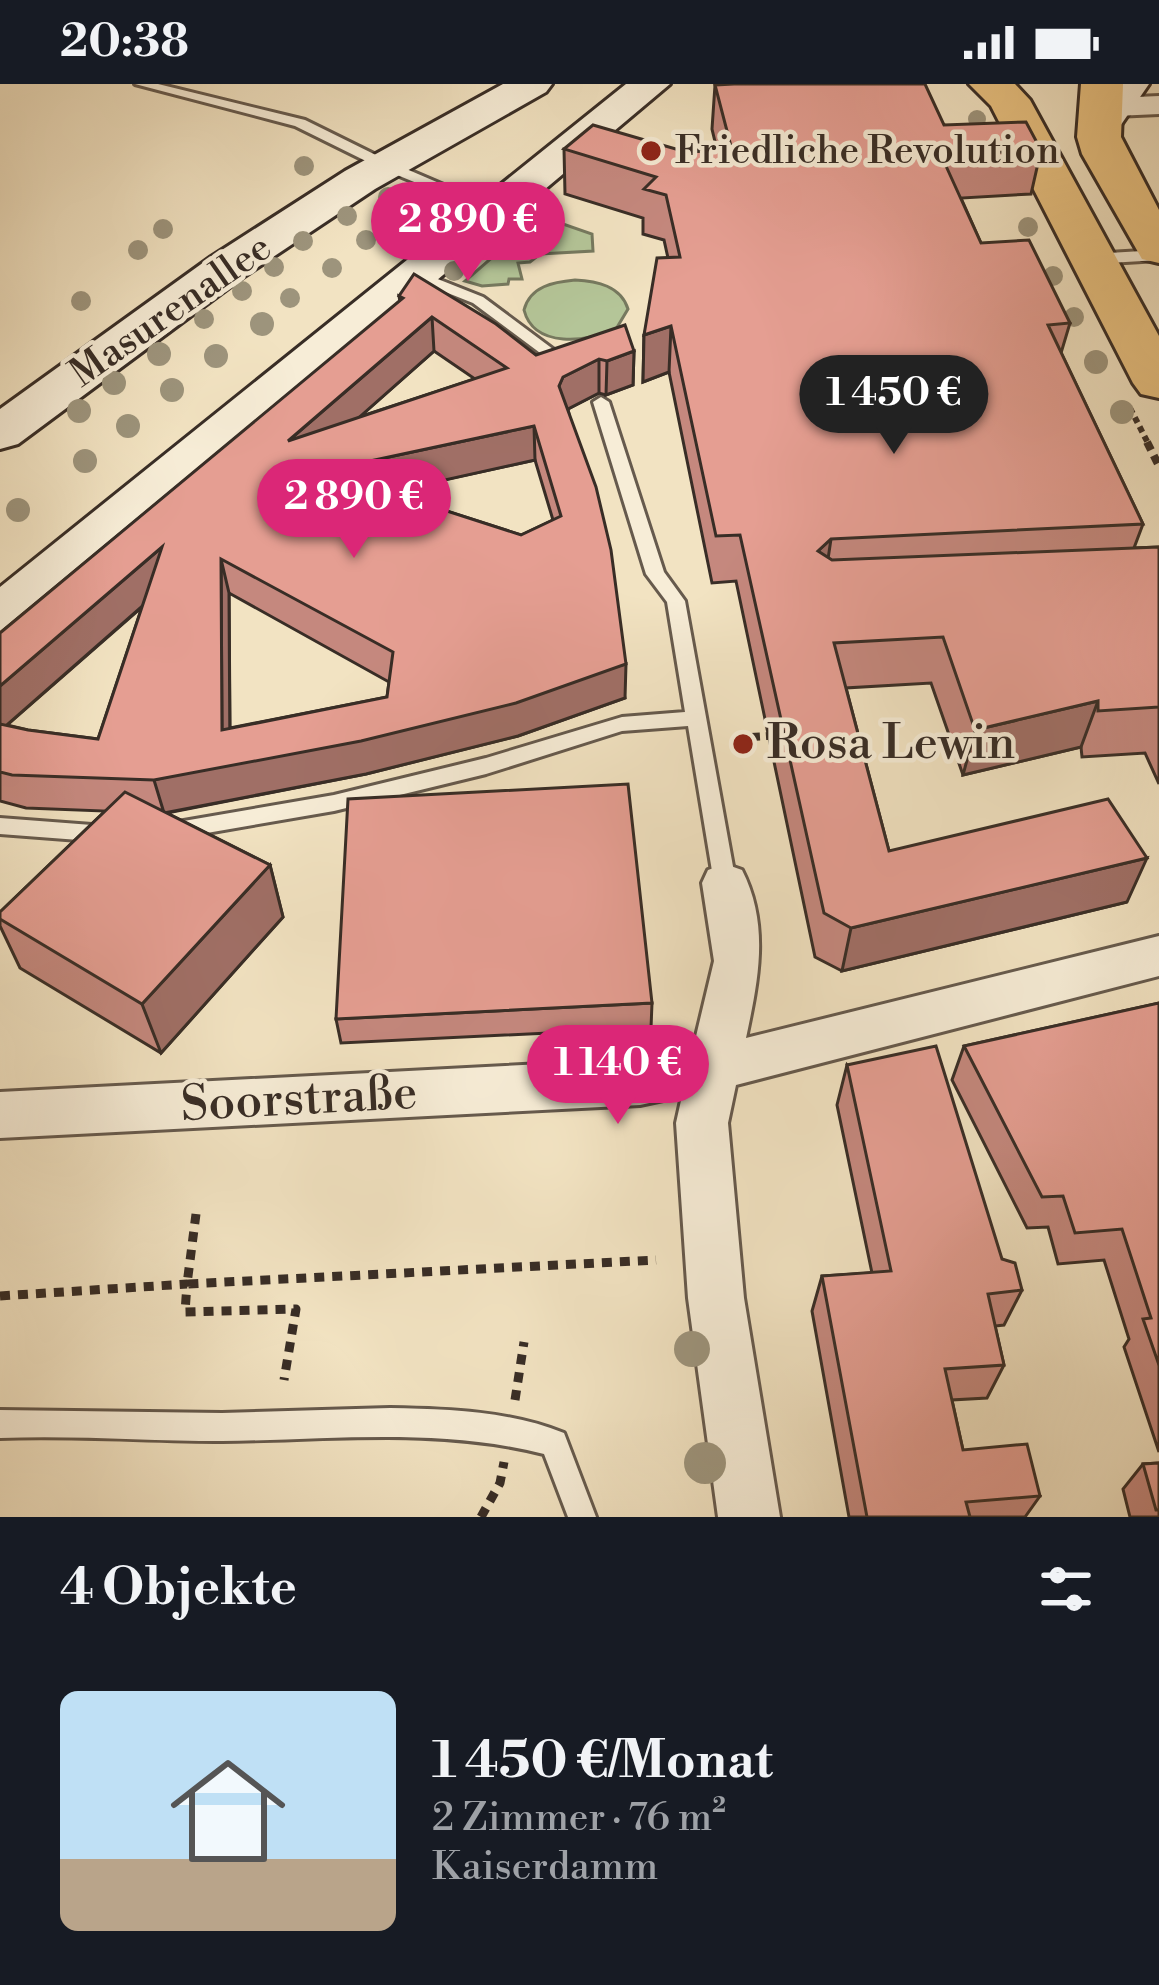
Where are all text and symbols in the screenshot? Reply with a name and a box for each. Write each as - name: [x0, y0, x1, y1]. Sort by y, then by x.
- text: 20:38: [60, 14, 189, 71]
- place label: Friedliche Revolution: [675, 127, 1060, 176]
- marker: Friedliche Revolution: [638, 138, 664, 164]
- pin: 2 890 €: [357, 182, 579, 284]
- text: 2 890 €: [398, 196, 538, 245]
- street label: Masurenallee: [61, 223, 281, 399]
- pin: 1 450 €: [783, 355, 1005, 457]
- text: 1 450 €: [826, 369, 962, 418]
- pin: 2 890 €: [243, 459, 465, 561]
- text: 2 890 €: [284, 473, 424, 522]
- place label: Rosa Lewin: [767, 714, 1015, 774]
- marker: Rosa Lewin: [730, 731, 756, 757]
- pin: 1 140 €: [507, 1025, 729, 1127]
- text: 1 140 €: [554, 1039, 682, 1088]
- street label: Soorstraße: [179, 1064, 419, 1136]
- icon: filters: [1033, 1556, 1099, 1622]
- text: 4 Objekte: [60, 1557, 297, 1621]
- text: 1 450 €/Monat: [432, 1730, 773, 1794]
- icon: home: [156, 1739, 300, 1883]
- text: 2 Zimmer · 76 m²: [432, 1794, 726, 1843]
- text: Kaiserdamm: [432, 1843, 658, 1892]

